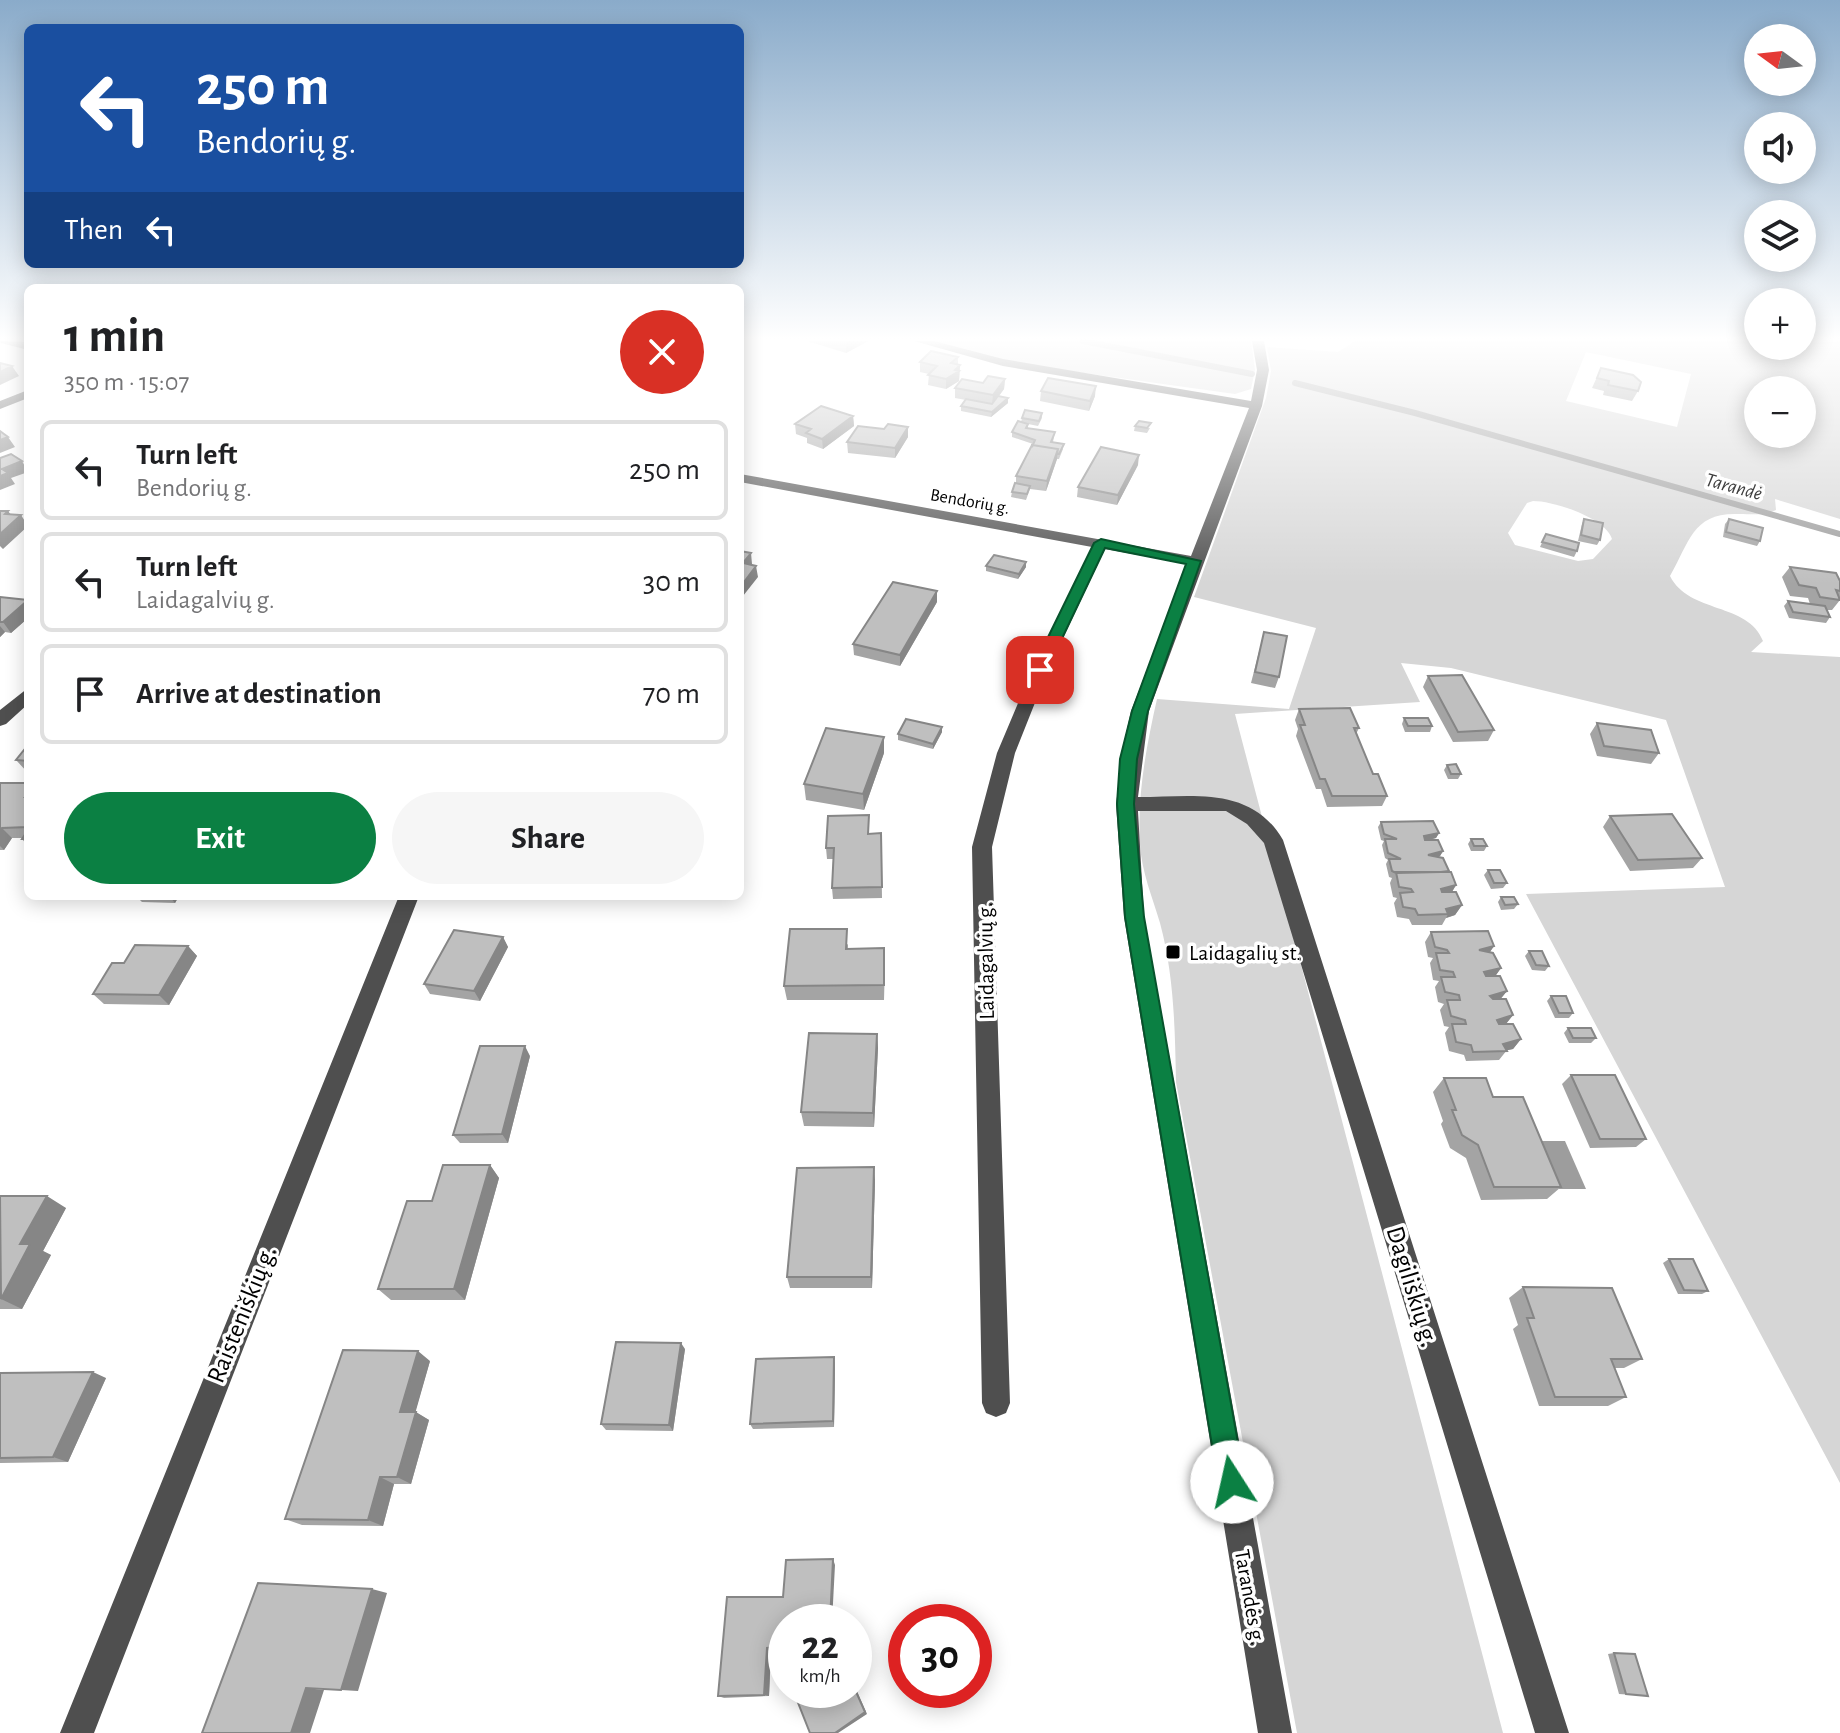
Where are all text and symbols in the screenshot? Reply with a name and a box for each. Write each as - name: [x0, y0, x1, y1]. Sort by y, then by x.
- north arrow: [1744, 24, 1816, 96]
- map controls: [1744, 24, 1816, 448]
- icon: left: [64, 56, 168, 160]
- text: 250 m: [196, 59, 329, 115]
- button: sound: [1744, 112, 1816, 184]
- text: Bendorių g.: [196, 124, 357, 160]
- button: layers: [1744, 200, 1816, 272]
- icon: left: [139, 208, 183, 252]
- text: Then: [64, 215, 123, 245]
- button: +: [1744, 288, 1816, 360]
- button: close: [620, 310, 704, 394]
- text: 1 min: [64, 313, 165, 361]
- text: 350 m · 15:07: [64, 369, 189, 395]
- button: −: [1744, 376, 1816, 448]
- text: Turn left: [136, 440, 237, 470]
- icon: left: [68, 448, 112, 492]
- text: 250 m: [629, 455, 700, 485]
- water label: Tarandė: [1703, 470, 1765, 504]
- text: Bendorių g.: [136, 475, 252, 501]
- street label: Bendorių g.: [929, 486, 1011, 518]
- text: Turn left: [136, 552, 237, 582]
- icon: left: [68, 560, 112, 604]
- text: 30 m: [643, 567, 700, 597]
- text: Laidagalvių g.: [136, 587, 275, 613]
- pin: [1006, 636, 1074, 704]
- icon: arrive: [1018, 648, 1062, 692]
- icon: arrive: [68, 672, 112, 716]
- text: Arrive at destination: [136, 679, 382, 709]
- text: 70 m: [643, 679, 700, 709]
- button: Exit: [64, 792, 376, 884]
- button: Share: [392, 792, 704, 884]
- street label: Laidagalvių g.: [974, 902, 998, 1020]
- place label: Laidagalių st.: [1189, 942, 1301, 964]
- marker: Laidagalių st.: [1164, 943, 1182, 961]
- street label: Dagiliškių g.: [1381, 1223, 1443, 1350]
- street label: Raisteniškių g.: [203, 1242, 281, 1387]
- position arrow: [1190, 1440, 1274, 1524]
- street label: Tarandės g.: [1231, 1548, 1269, 1647]
- speed limit sign: 30: [888, 1604, 992, 1708]
- text: 22: [801, 1626, 839, 1666]
- text: km/h: [799, 1666, 841, 1686]

